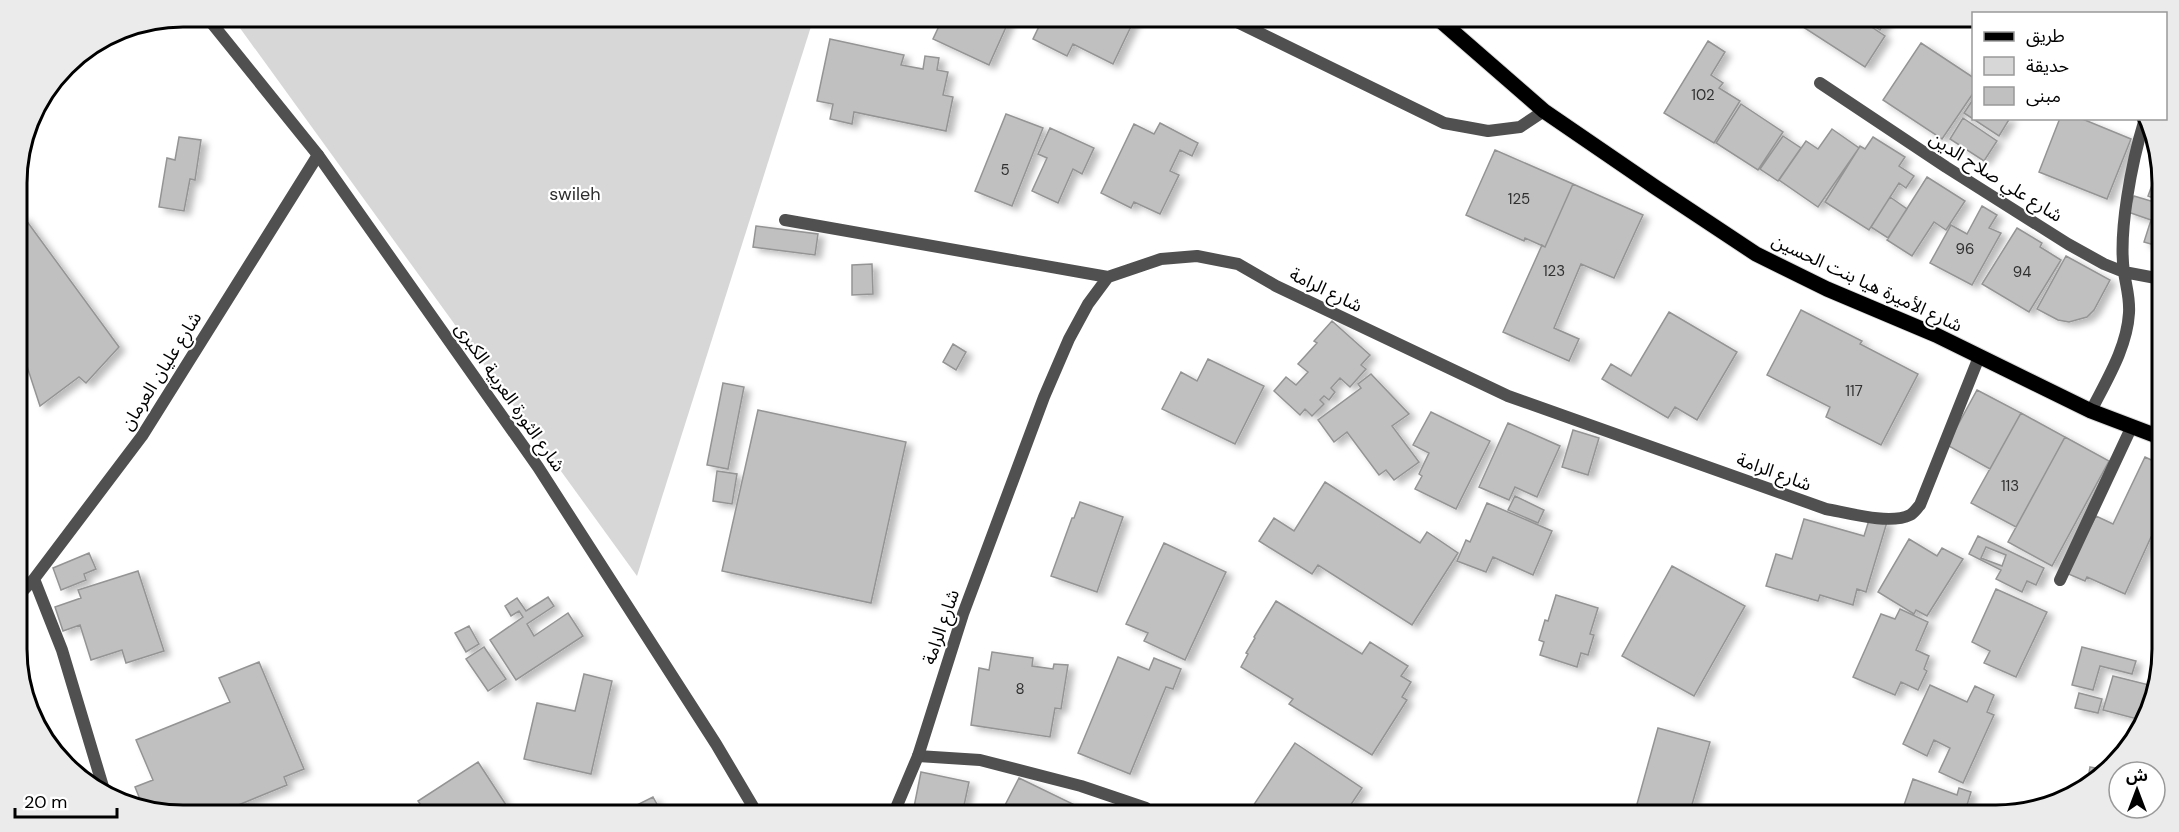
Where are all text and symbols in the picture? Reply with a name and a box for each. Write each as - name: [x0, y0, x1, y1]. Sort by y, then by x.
- legend: [1972, 12, 2167, 120]
- text: طريق: [2026, 24, 2065, 48]
- text: حديقة: [2026, 54, 2069, 78]
- text: مبنى: [2026, 84, 2061, 108]
- house number: 102: [1691, 85, 1715, 105]
- street label: شارع علي صلاح الدين: [1924, 126, 2067, 229]
- house number: 5: [1000, 160, 1010, 180]
- park label: swileh: [549, 182, 601, 206]
- house number: 125: [1508, 189, 1530, 209]
- street label: شارع الأميرة هيا بنت الحسين: [1767, 228, 1966, 340]
- house number: 96: [1956, 239, 1974, 259]
- house number: 123: [1543, 261, 1565, 281]
- street label: شارع الرامة: [1285, 262, 1366, 320]
- house number: 94: [2013, 262, 2031, 282]
- street label: شارع عليان العرمان: [115, 307, 209, 436]
- street label: شارع الثورة العربية الكبرى: [448, 318, 571, 478]
- house number: 117: [1845, 381, 1863, 401]
- street label: شارع الرامة: [1733, 447, 1815, 498]
- house number: 113: [2001, 476, 2019, 496]
- street label: شارع الرامة: [917, 586, 967, 668]
- house number: 8: [1015, 679, 1025, 699]
- north arrow: [2107, 760, 2167, 820]
- text: ش: [2126, 765, 2148, 786]
- scale bar: [15, 781, 117, 819]
- text: 20 m: [24, 790, 67, 814]

